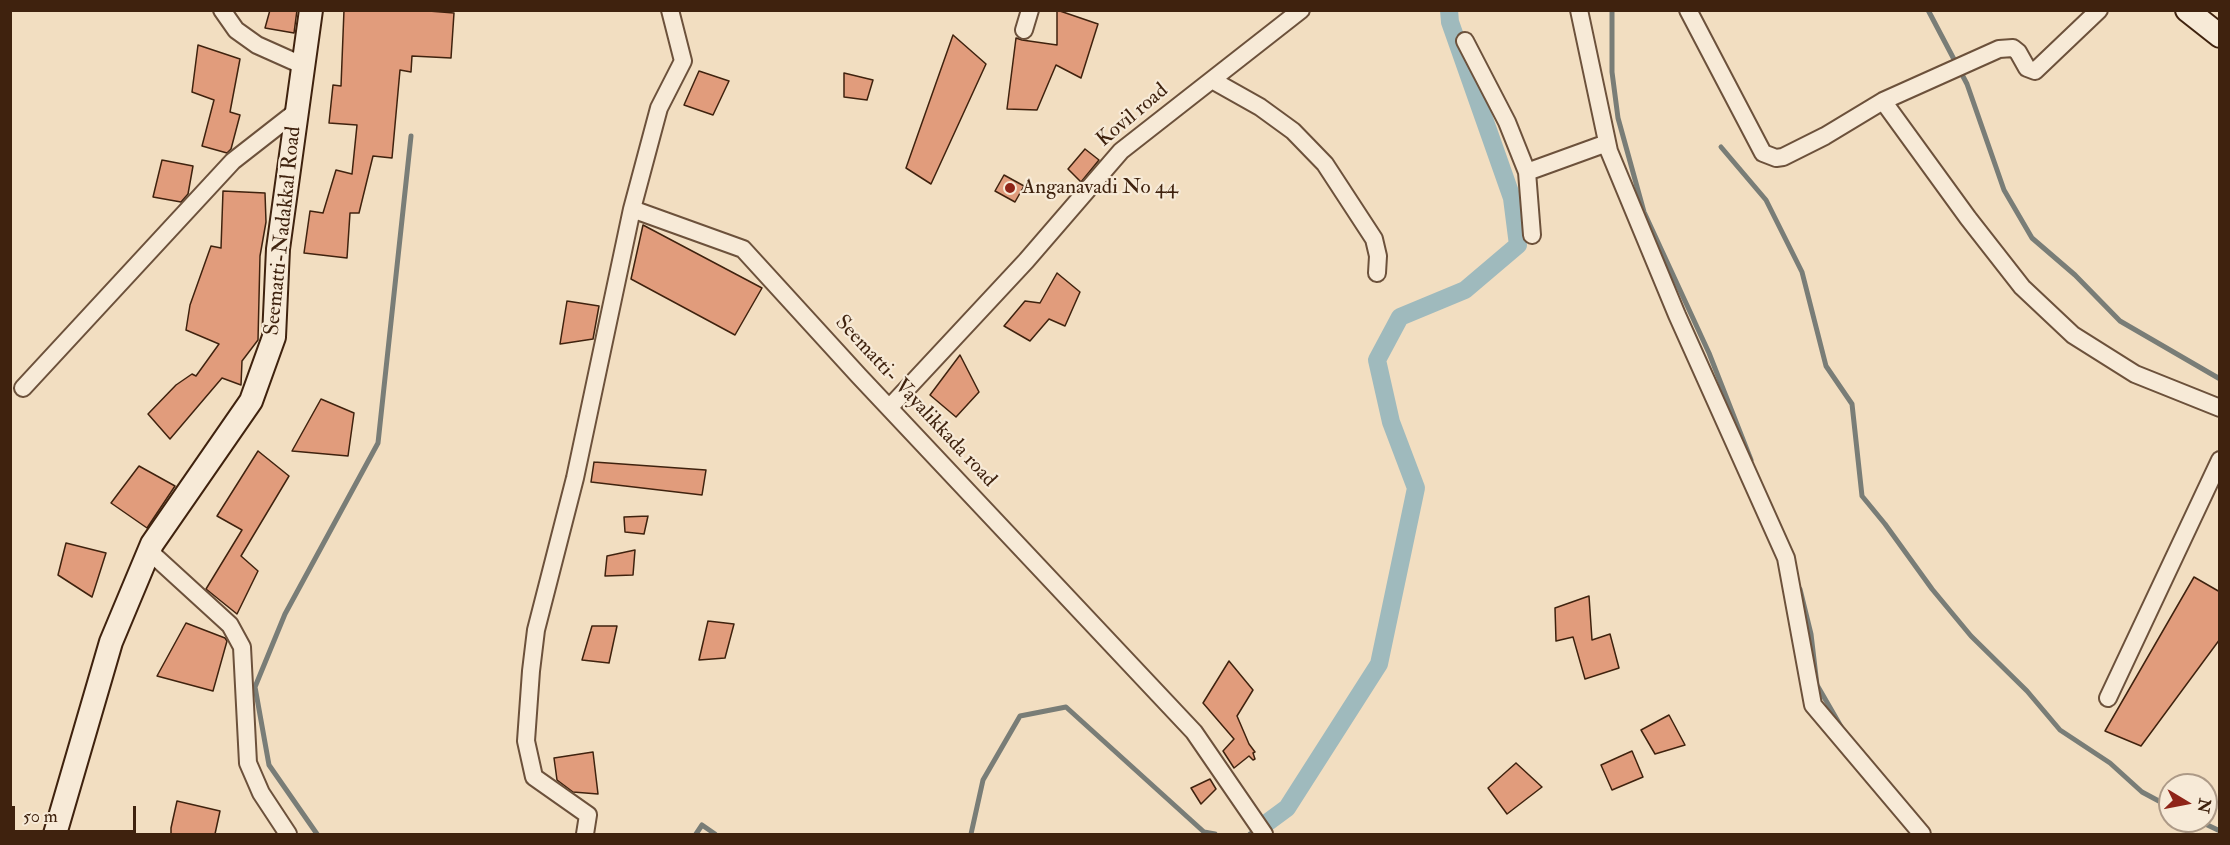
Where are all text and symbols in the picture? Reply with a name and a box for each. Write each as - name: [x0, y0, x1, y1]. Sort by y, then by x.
- street label: Kovil road: [1092, 79, 1174, 153]
- street label: Seematti-Nadakkal Road: [260, 125, 308, 337]
- place label: Anganavadi No 44: [1022, 175, 1178, 201]
- marker: Anganavadi No 44: [1003, 181, 1017, 195]
- street label: Seematti- Vayalikkada road: [829, 311, 1001, 493]
- north arrow: [2158, 773, 2218, 833]
- scale bar: [15, 794, 140, 832]
- text: N: [2193, 797, 2215, 815]
- text: 50 m: [23, 805, 58, 828]

